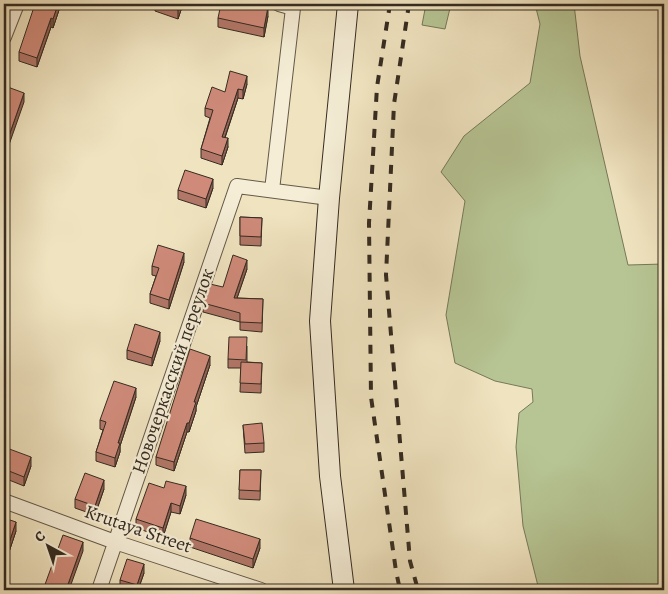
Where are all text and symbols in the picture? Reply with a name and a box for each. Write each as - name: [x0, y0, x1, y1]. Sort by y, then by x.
- street label: Новочеркасский переулок: [126, 265, 220, 477]
- street label: Krutaya Street: [81, 499, 195, 559]
- north arrow: [22, 522, 72, 572]
- text: С: [31, 526, 50, 546]

